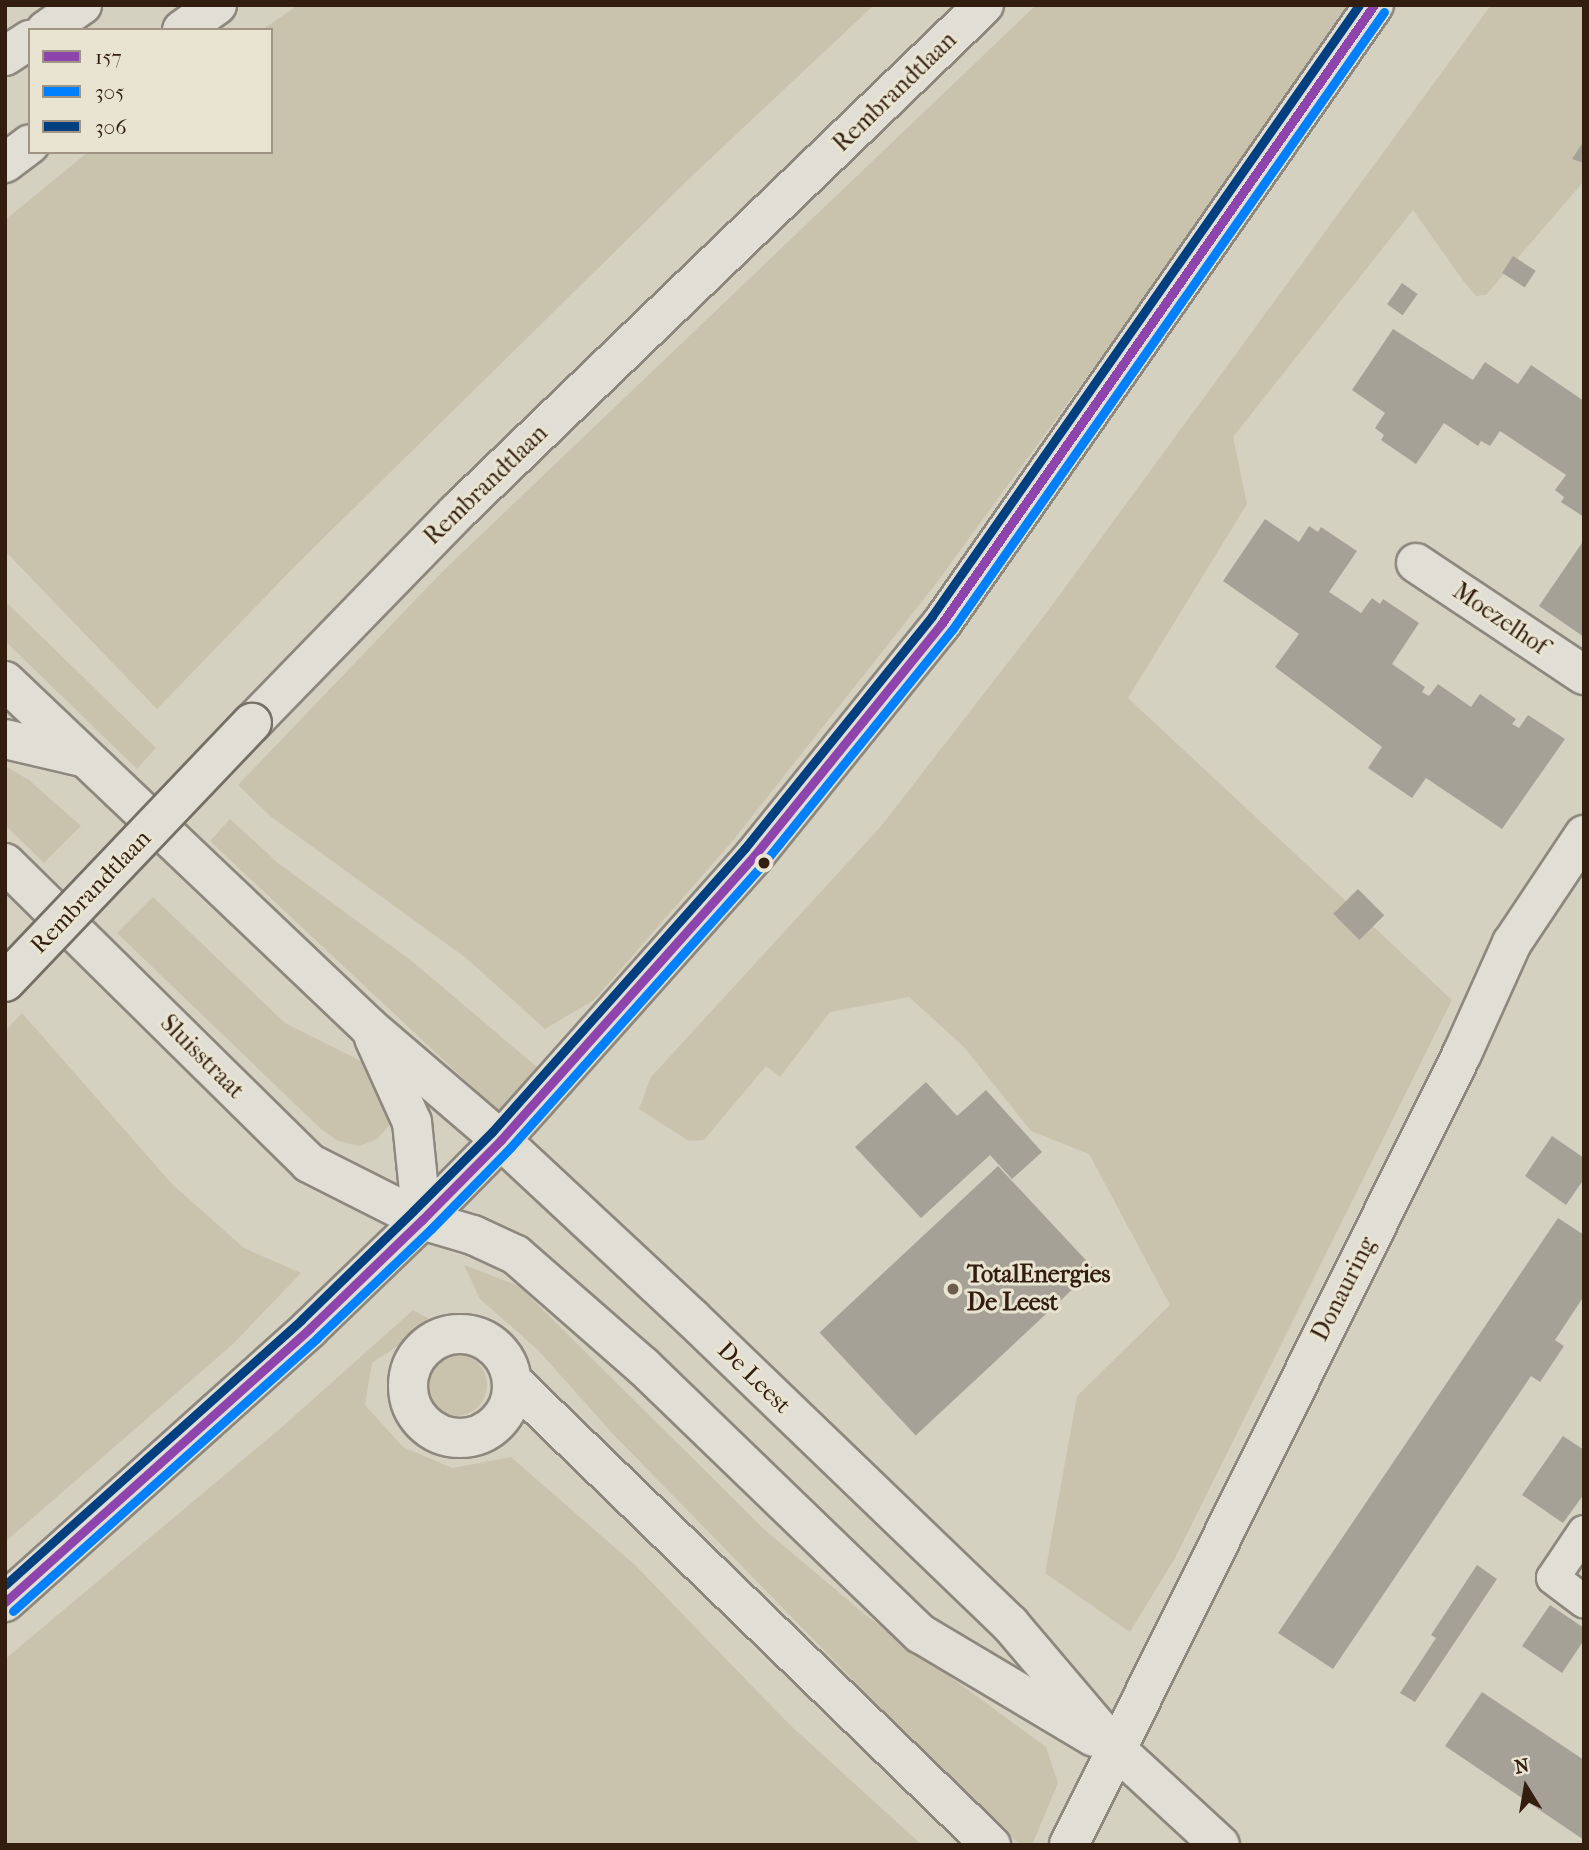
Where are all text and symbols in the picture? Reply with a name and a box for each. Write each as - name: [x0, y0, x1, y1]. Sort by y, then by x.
- street label: Rembrandtlaan: [827, 26, 963, 158]
- legend: [28, 28, 273, 154]
- text: 157: [95, 45, 122, 69]
- text: 305: [95, 80, 124, 104]
- text: 306: [95, 115, 127, 139]
- street label: Rembrandtlaan: [418, 419, 554, 551]
- street label: Moezelhof: [1447, 577, 1553, 661]
- street label: Rembrandtlaan: [25, 824, 157, 960]
- unlabelled marker: [757, 856, 771, 870]
- street label: Sluisstraat: [154, 1009, 250, 1105]
- street label: Donauring: [1306, 1232, 1382, 1346]
- place label: TotalEnergies De Leest: [967, 1261, 1110, 1317]
- marker: TotalEnergies De Leest: [945, 1281, 961, 1297]
- street label: De Leest: [711, 1336, 797, 1420]
- north arrow: [1491, 1752, 1561, 1822]
- text: N: [1513, 1754, 1531, 1779]

